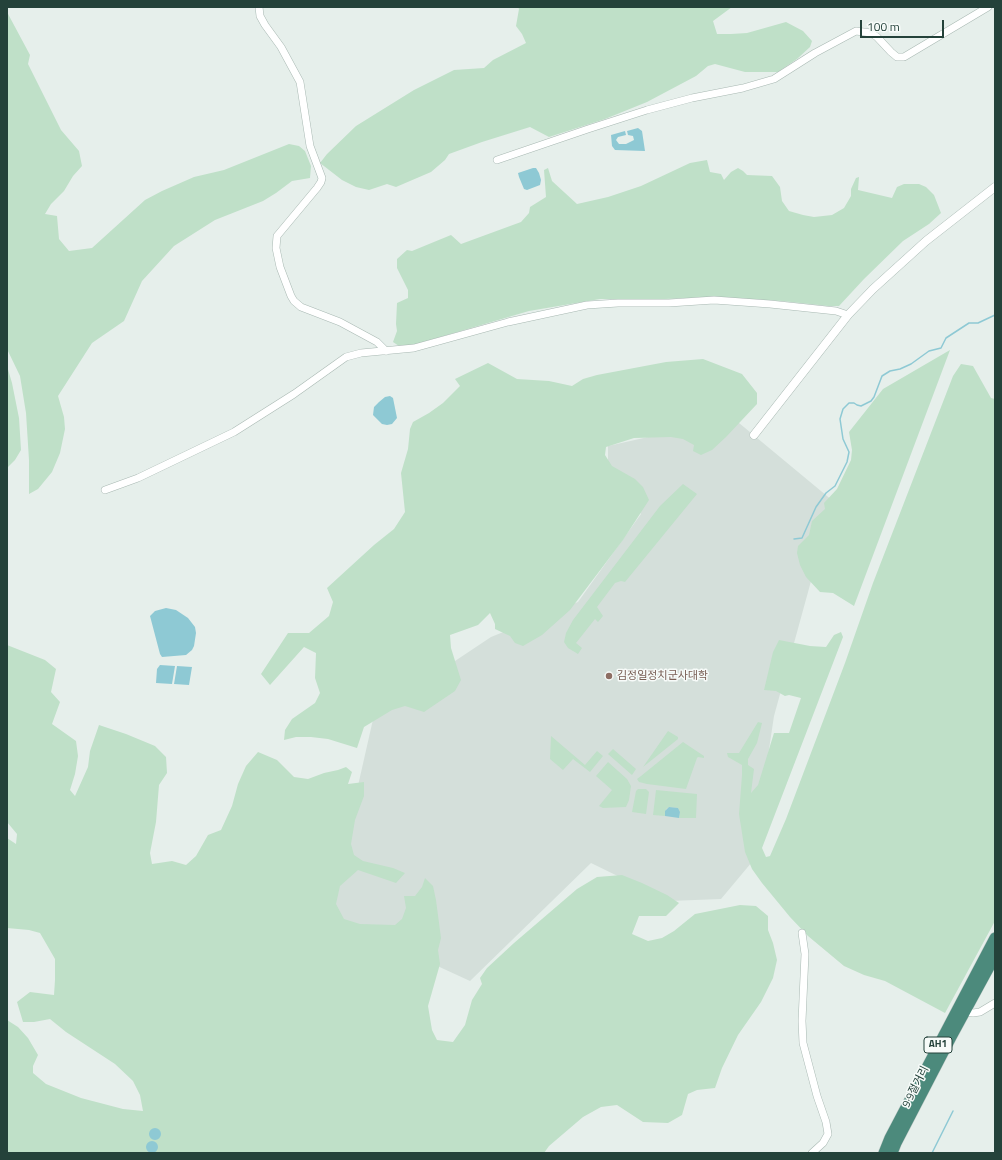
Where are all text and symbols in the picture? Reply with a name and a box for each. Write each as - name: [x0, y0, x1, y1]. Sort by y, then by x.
- scale bar: [862, 12, 946, 38]
- text: 100 m: [867, 17, 900, 36]
- place label: 김정일정치군사대학: [617, 669, 708, 683]
- marker: 김정일정치군사대학: [604, 671, 614, 681]
- road number: AH1: [924, 1037, 952, 1053]
- street label: 9·9절거리: [900, 1064, 932, 1110]

